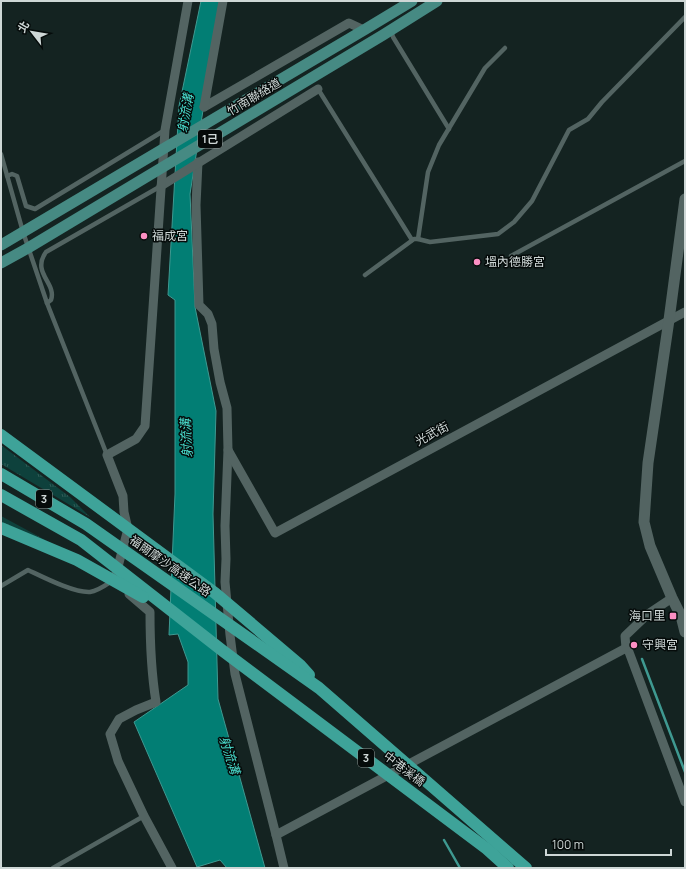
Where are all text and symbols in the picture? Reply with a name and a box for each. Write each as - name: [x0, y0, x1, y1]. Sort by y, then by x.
- north arrow: [12, 12, 52, 52]
- text: 北: [14, 18, 32, 35]
- street label: 竹南聯絡道: [224, 74, 284, 119]
- water label: 射流溝: [173, 90, 198, 134]
- road number: 1己: [198, 130, 222, 148]
- place label: 福成宮: [152, 227, 188, 244]
- marker: 福成宮: [139, 231, 149, 241]
- place label: 塭內德勝宮: [485, 253, 545, 270]
- marker: 塭內德勝宮: [472, 257, 482, 267]
- water label: 射流溝: [176, 416, 196, 458]
- street label: 光武街: [412, 418, 452, 450]
- road number: 3: [36, 490, 52, 508]
- street label: 福爾摩沙高速公路: [126, 531, 214, 600]
- place label: 海口里: [629, 607, 665, 624]
- marker: 海口里: [668, 611, 678, 621]
- place label: 守興宮: [642, 636, 678, 653]
- marker: 守興宮: [629, 640, 639, 650]
- water label: 射流溝: [215, 734, 245, 778]
- street label: 中港溪橋: [380, 747, 429, 790]
- road number: 3: [358, 749, 374, 767]
- scale bar: [546, 831, 671, 857]
- text: 100 m: [552, 836, 584, 853]

